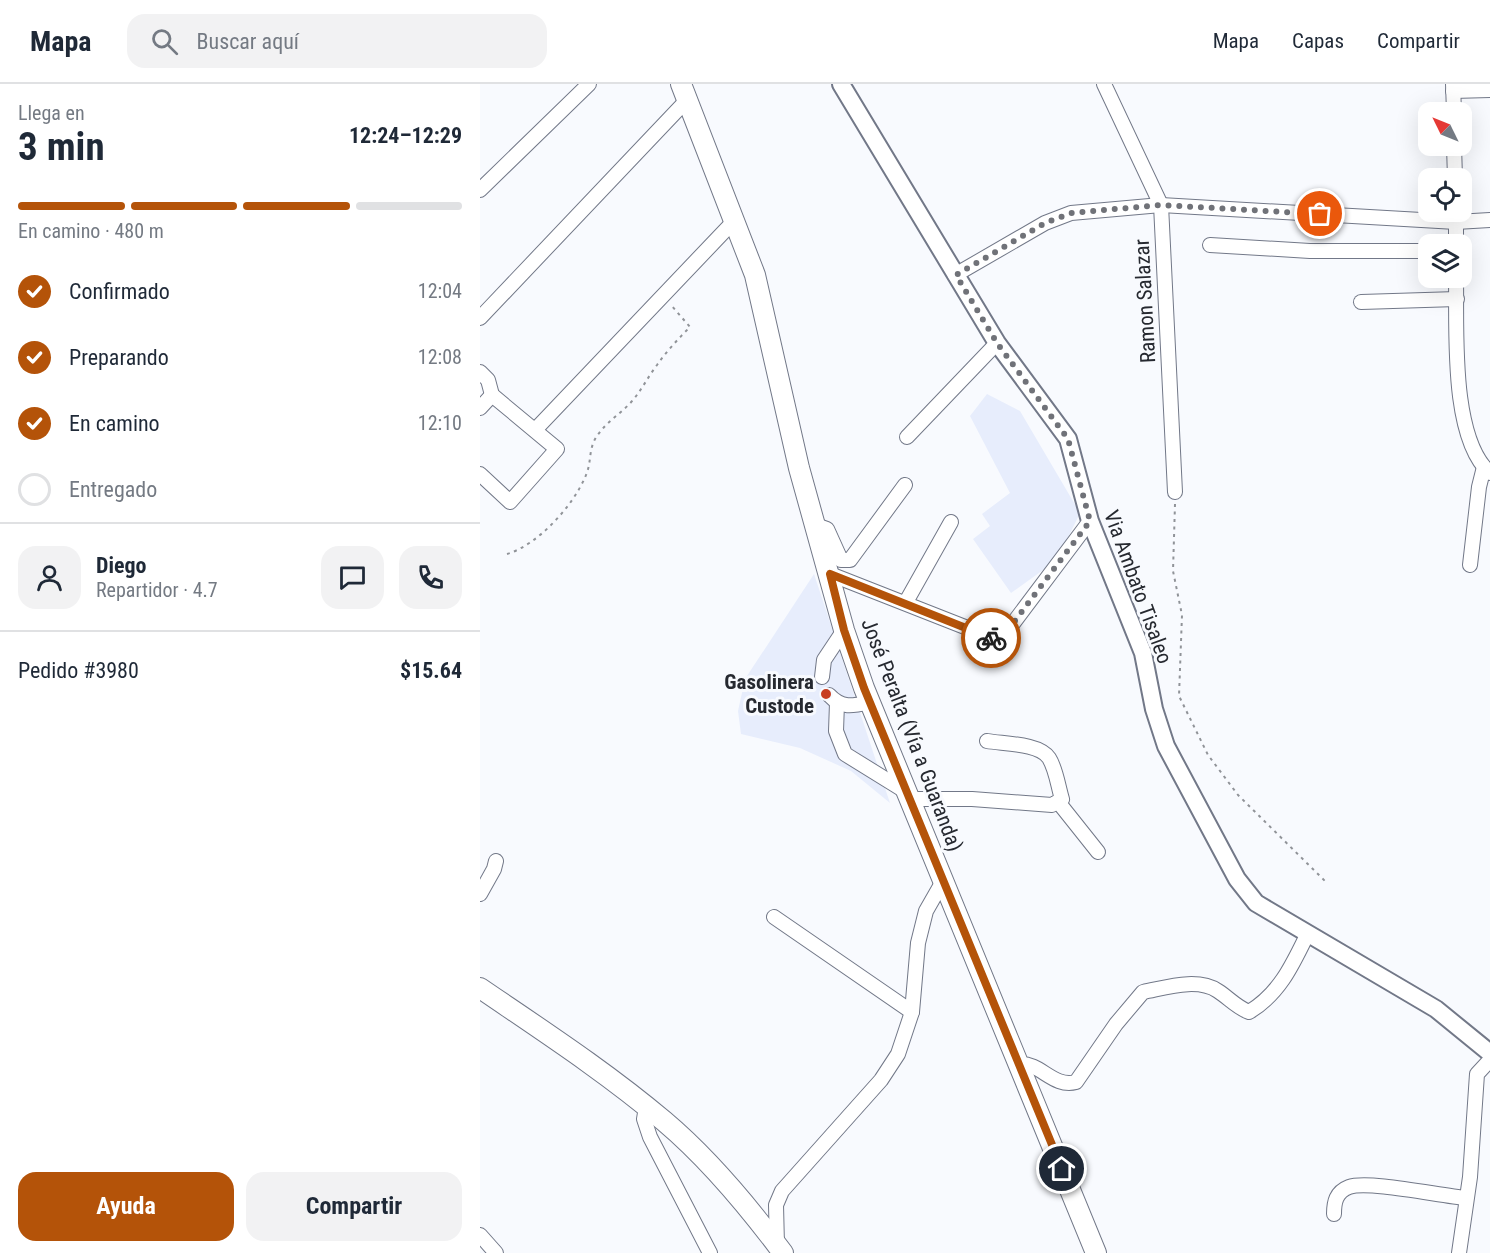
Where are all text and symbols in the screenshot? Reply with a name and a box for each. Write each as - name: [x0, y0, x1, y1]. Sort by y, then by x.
- search box: [127, 14, 547, 68]
- text: Mapa: [30, 25, 91, 58]
- icon: search: [148, 25, 181, 58]
- text: Buscar aquí: [196, 29, 299, 54]
- text: Mapa: [1213, 29, 1259, 53]
- text: Capas: [1292, 29, 1344, 53]
- text: Compartir: [1377, 29, 1460, 53]
- text: Llega en: [18, 101, 85, 125]
- north arrow: [1418, 102, 1472, 156]
- map controls: [1418, 102, 1472, 288]
- text: 12:24–12:29: [349, 123, 462, 148]
- text: 3 min: [18, 124, 105, 170]
- button: locate: [1418, 168, 1472, 222]
- pin: [1294, 188, 1345, 239]
- icon: bag: [1303, 197, 1336, 230]
- text: En camino · 480 m: [18, 219, 164, 243]
- button: layers: [1418, 234, 1472, 288]
- street label: Ramon Salazar: [1130, 238, 1160, 364]
- icon: check: [18, 275, 51, 308]
- text: Confirmado: [69, 279, 170, 304]
- text: 12:04: [418, 279, 462, 303]
- icon: check: [18, 341, 51, 374]
- text: Preparando: [69, 345, 169, 370]
- text: 12:08: [418, 345, 462, 369]
- icon: check: [18, 407, 51, 440]
- text: En camino: [69, 411, 160, 436]
- text: 12:10: [418, 411, 462, 435]
- text: Entregado: [69, 477, 157, 502]
- street label: Via Ambato Tisaleo: [1099, 507, 1177, 667]
- button: person: [18, 546, 81, 609]
- button: chat: [321, 546, 384, 609]
- button: phone: [399, 546, 462, 609]
- text: Diego: [96, 553, 147, 578]
- text: Repartidor · 4.7: [96, 578, 218, 602]
- courier: [961, 608, 1021, 668]
- street label: José Peralta (Vía a Guaranda): [856, 615, 968, 855]
- icon: bike: [975, 622, 1008, 655]
- text: Pedido #3980: [18, 658, 139, 683]
- text: $15.64: [400, 658, 462, 683]
- place label: Gasolinera Custode: [724, 670, 814, 718]
- marker: Gasolinera Custode: [819, 687, 833, 701]
- pin: [1036, 1143, 1087, 1194]
- icon: home: [1045, 1152, 1078, 1185]
- button: Ayuda: [18, 1172, 234, 1241]
- button: Compartir: [246, 1172, 462, 1241]

